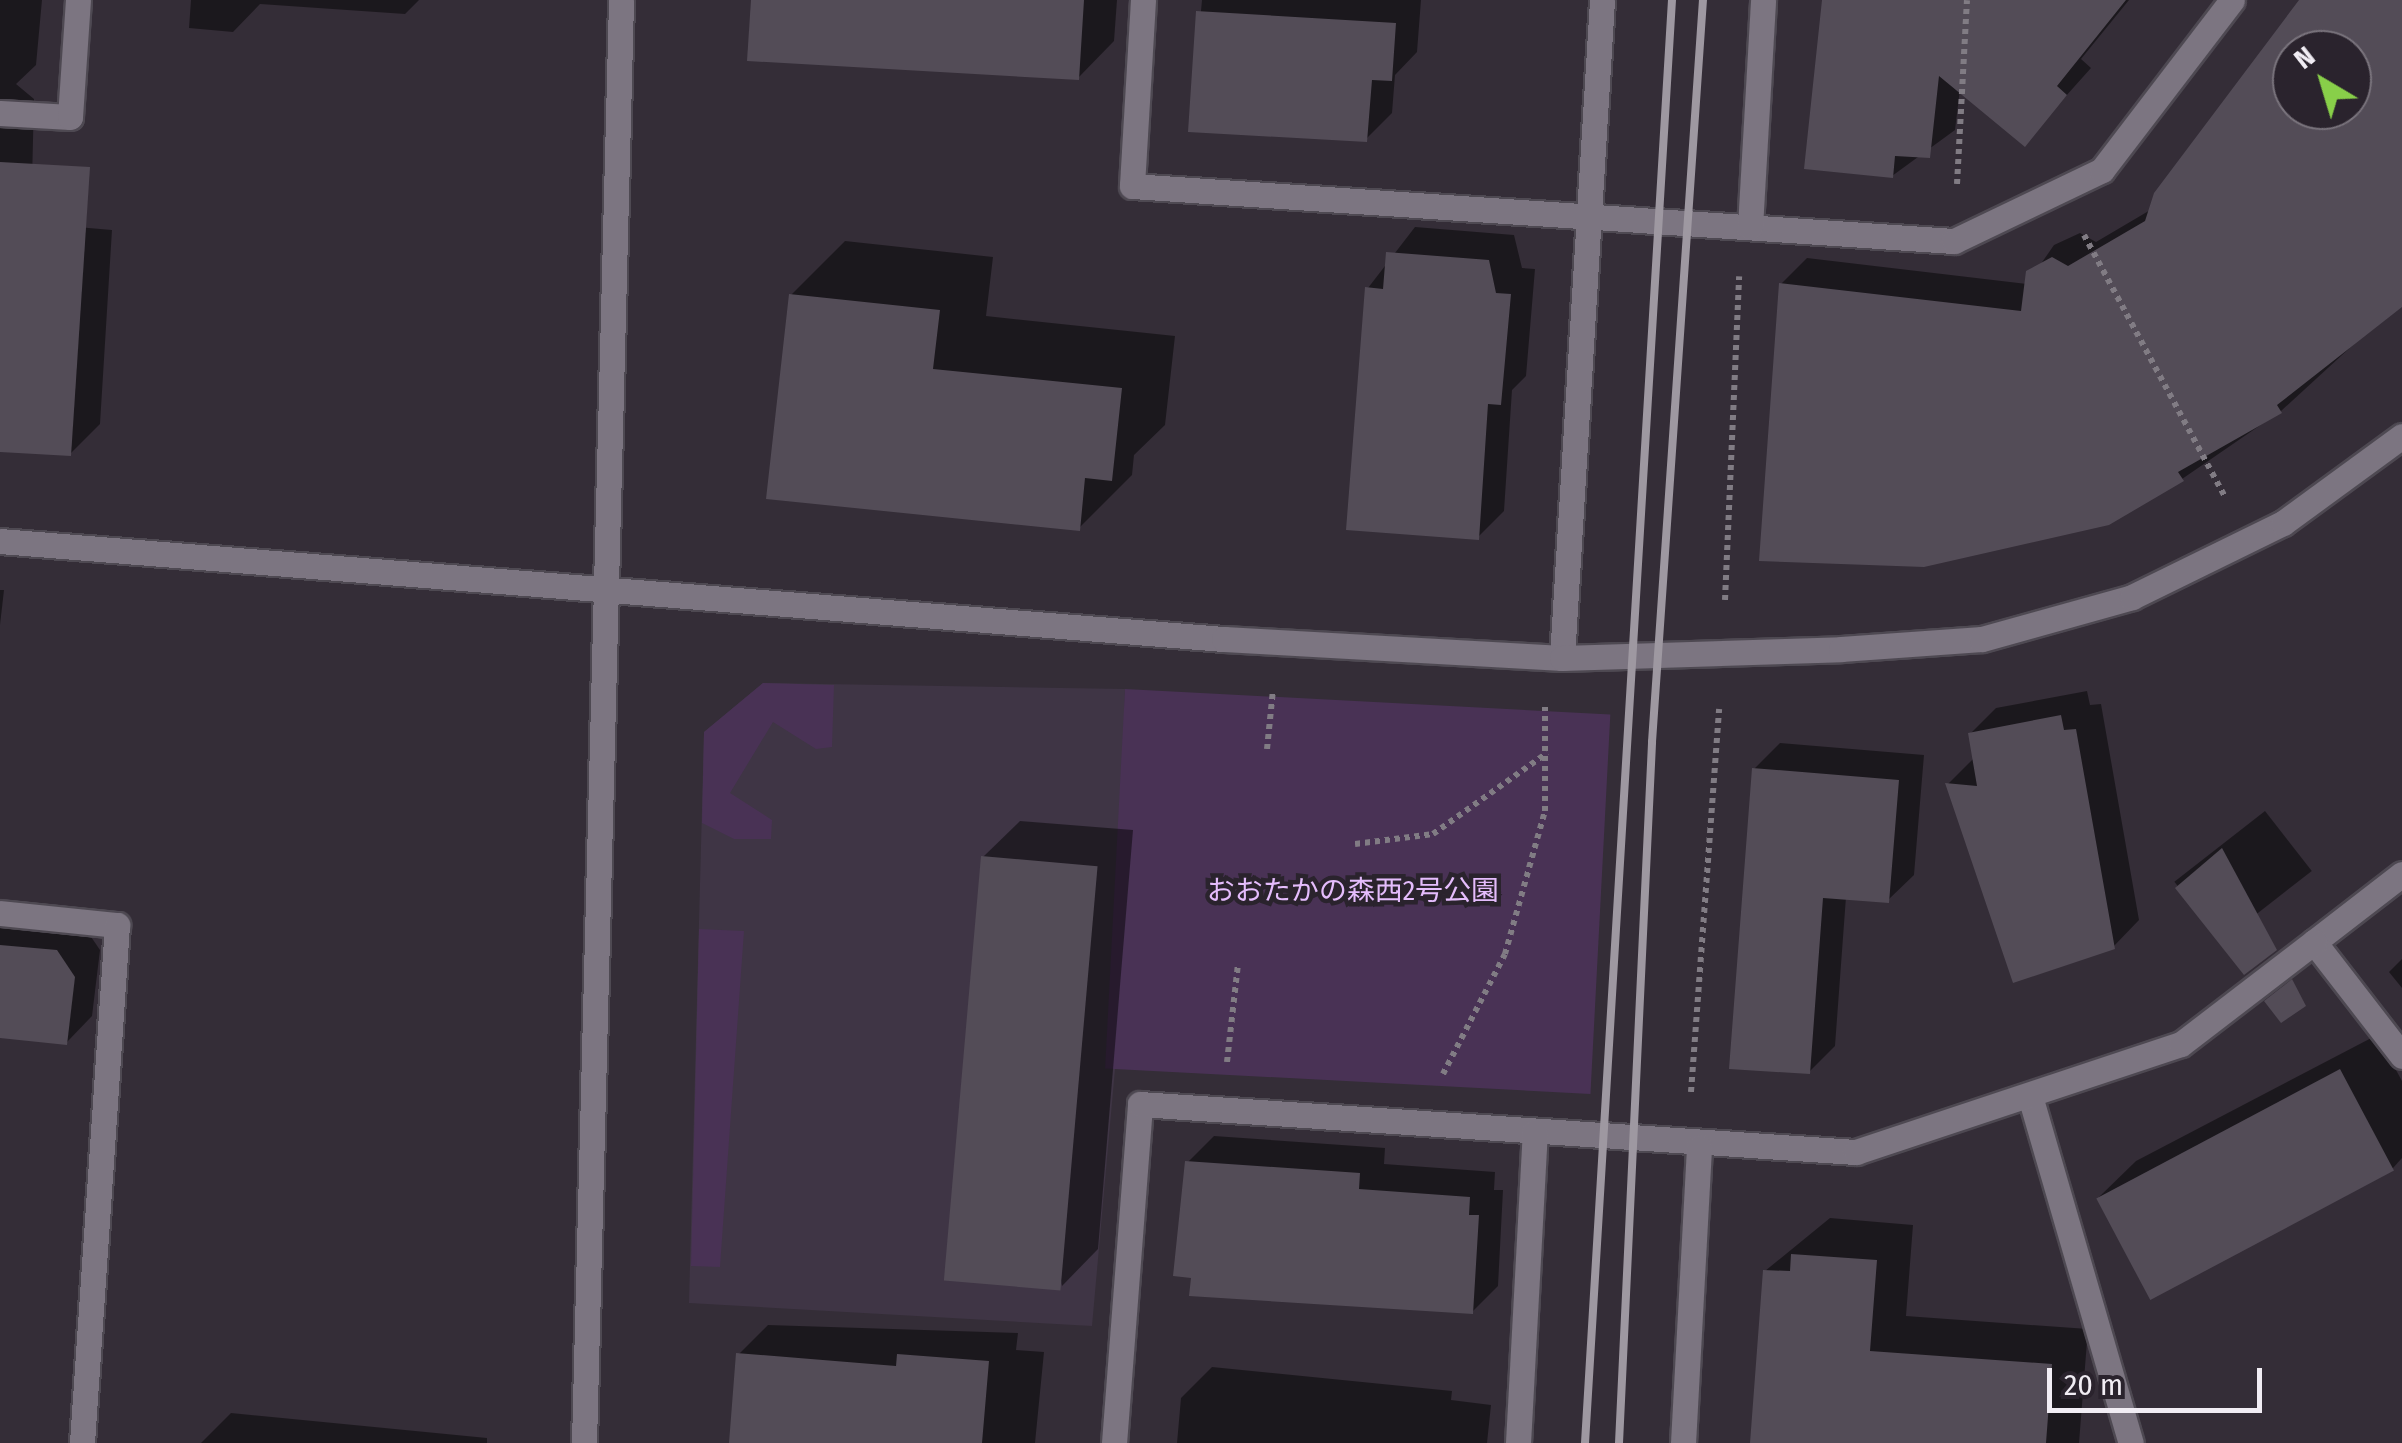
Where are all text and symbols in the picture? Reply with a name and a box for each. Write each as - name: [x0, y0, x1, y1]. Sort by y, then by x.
- north arrow: [2272, 30, 2372, 130]
- text: N: [2288, 39, 2321, 76]
- park label: おおたかの森西2号公園: [1207, 874, 1499, 908]
- scale bar: [2052, 1348, 2267, 1410]
- text: 20 m: [2064, 1367, 2123, 1403]

